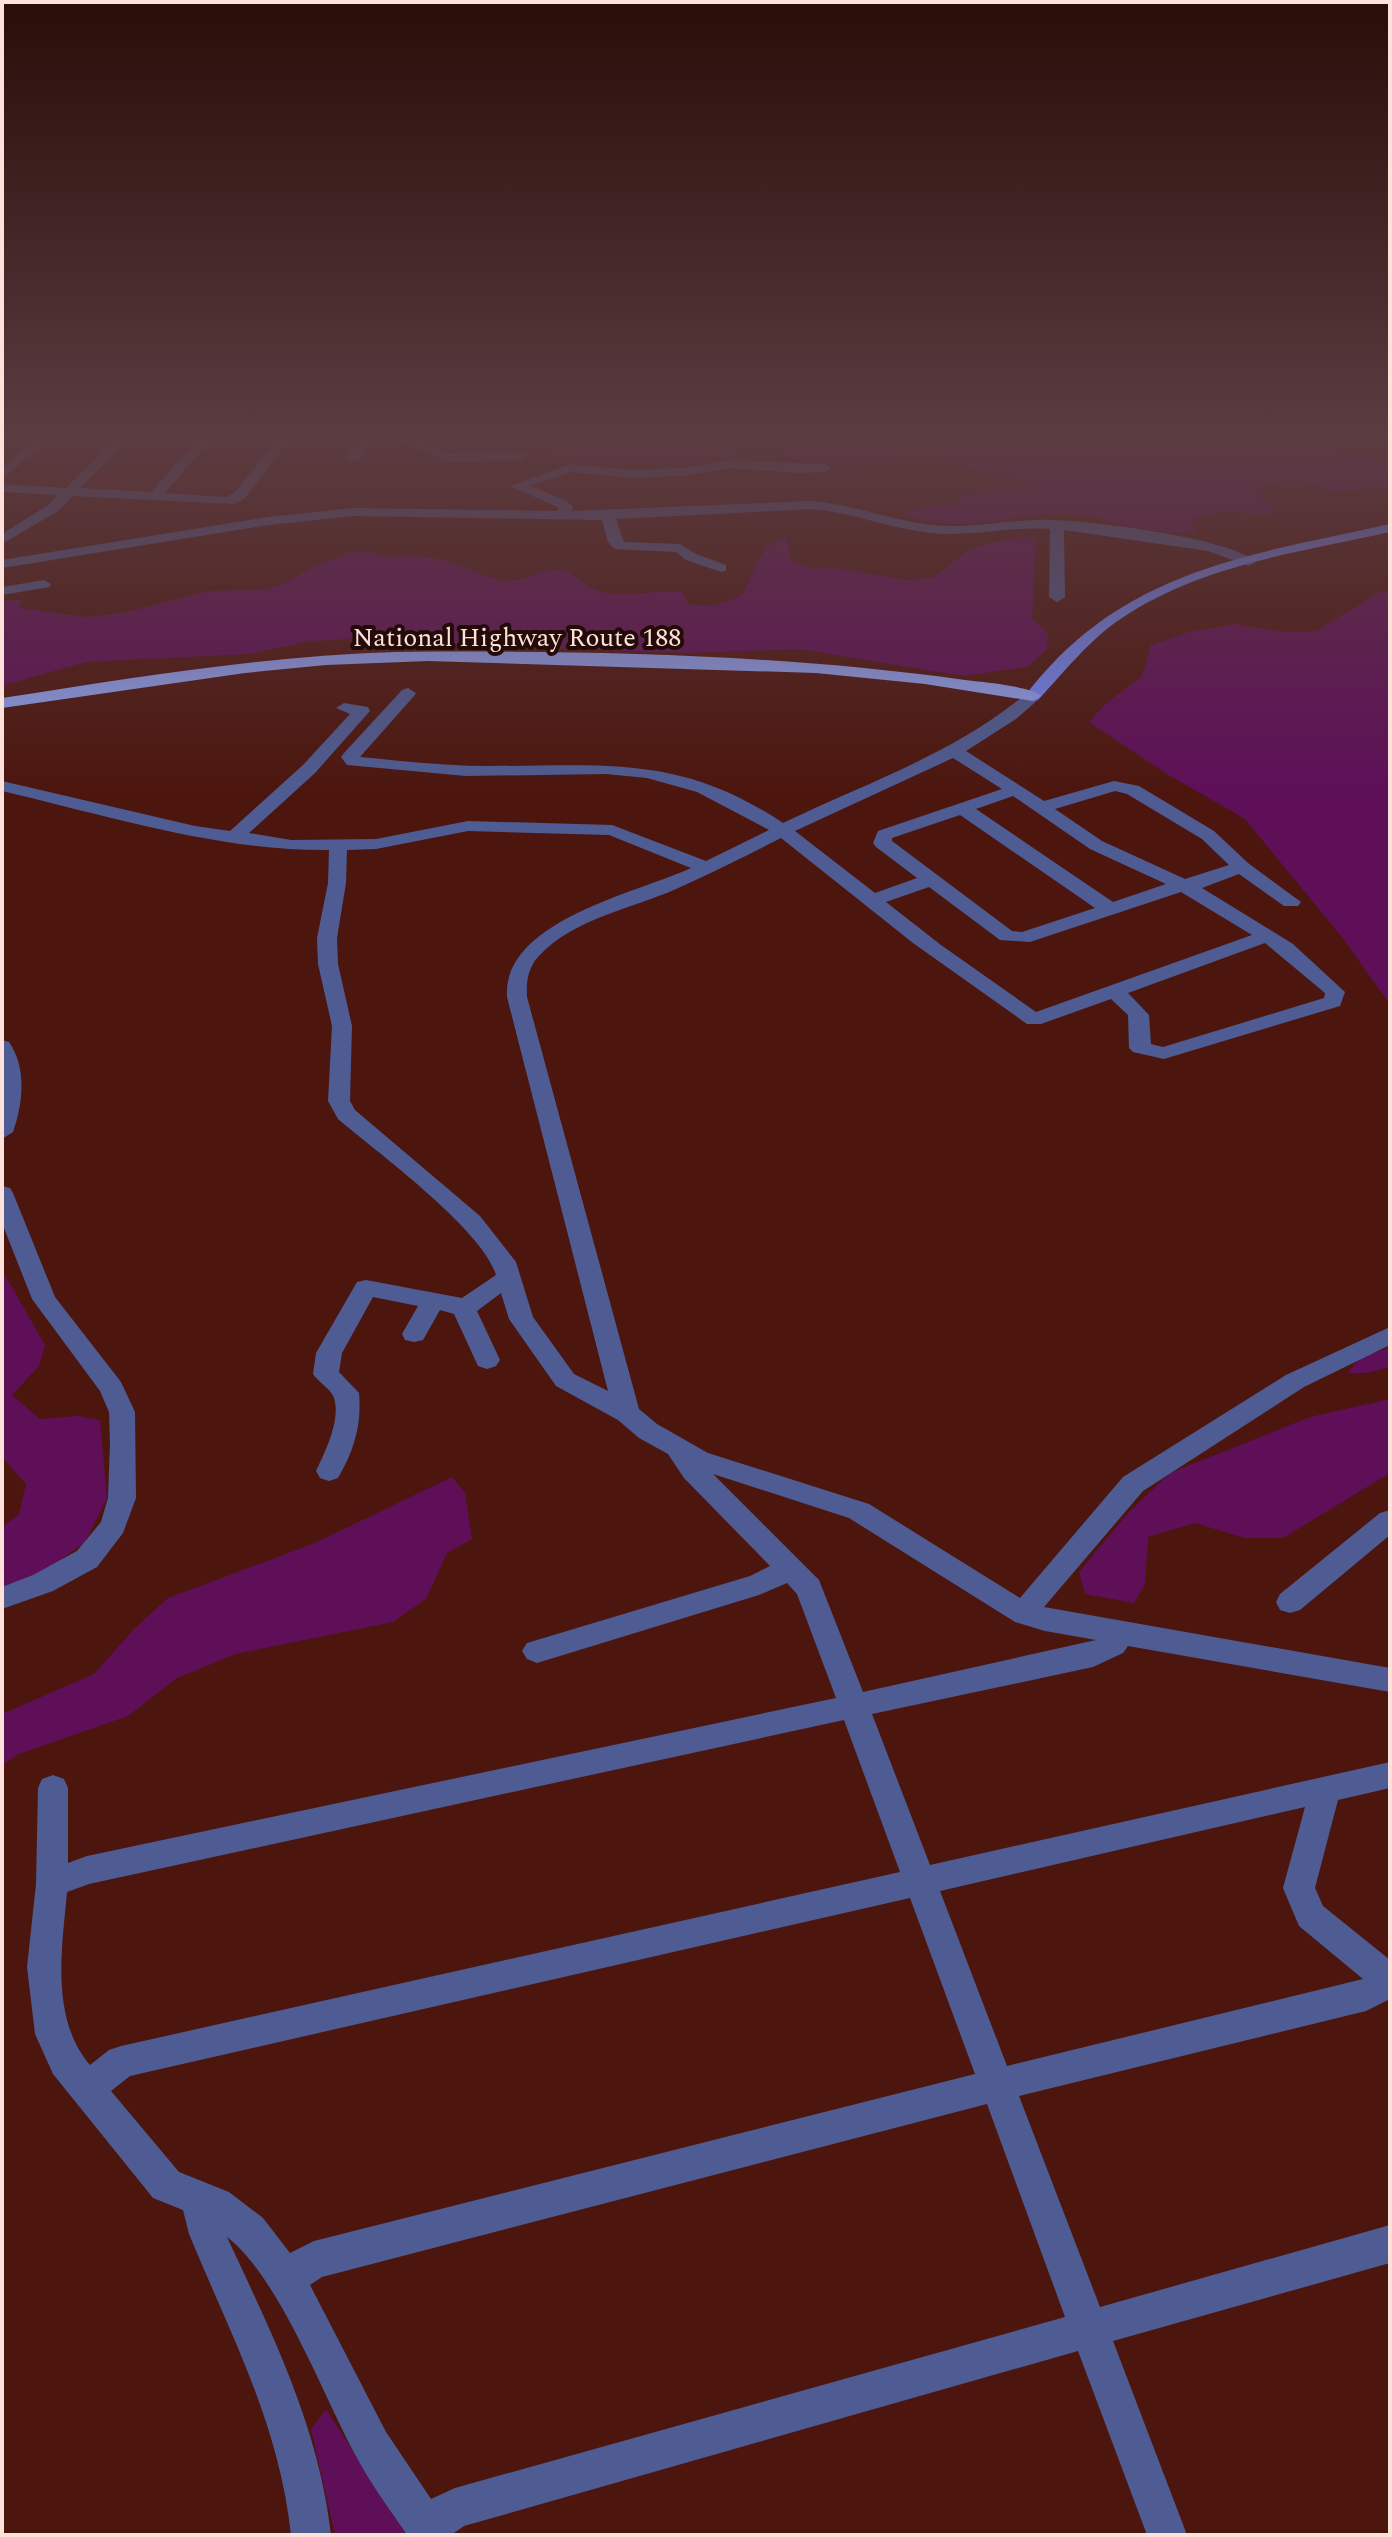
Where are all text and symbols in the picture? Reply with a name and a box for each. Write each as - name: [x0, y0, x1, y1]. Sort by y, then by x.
- street label: National Highway Route 188: [353, 618, 681, 658]

